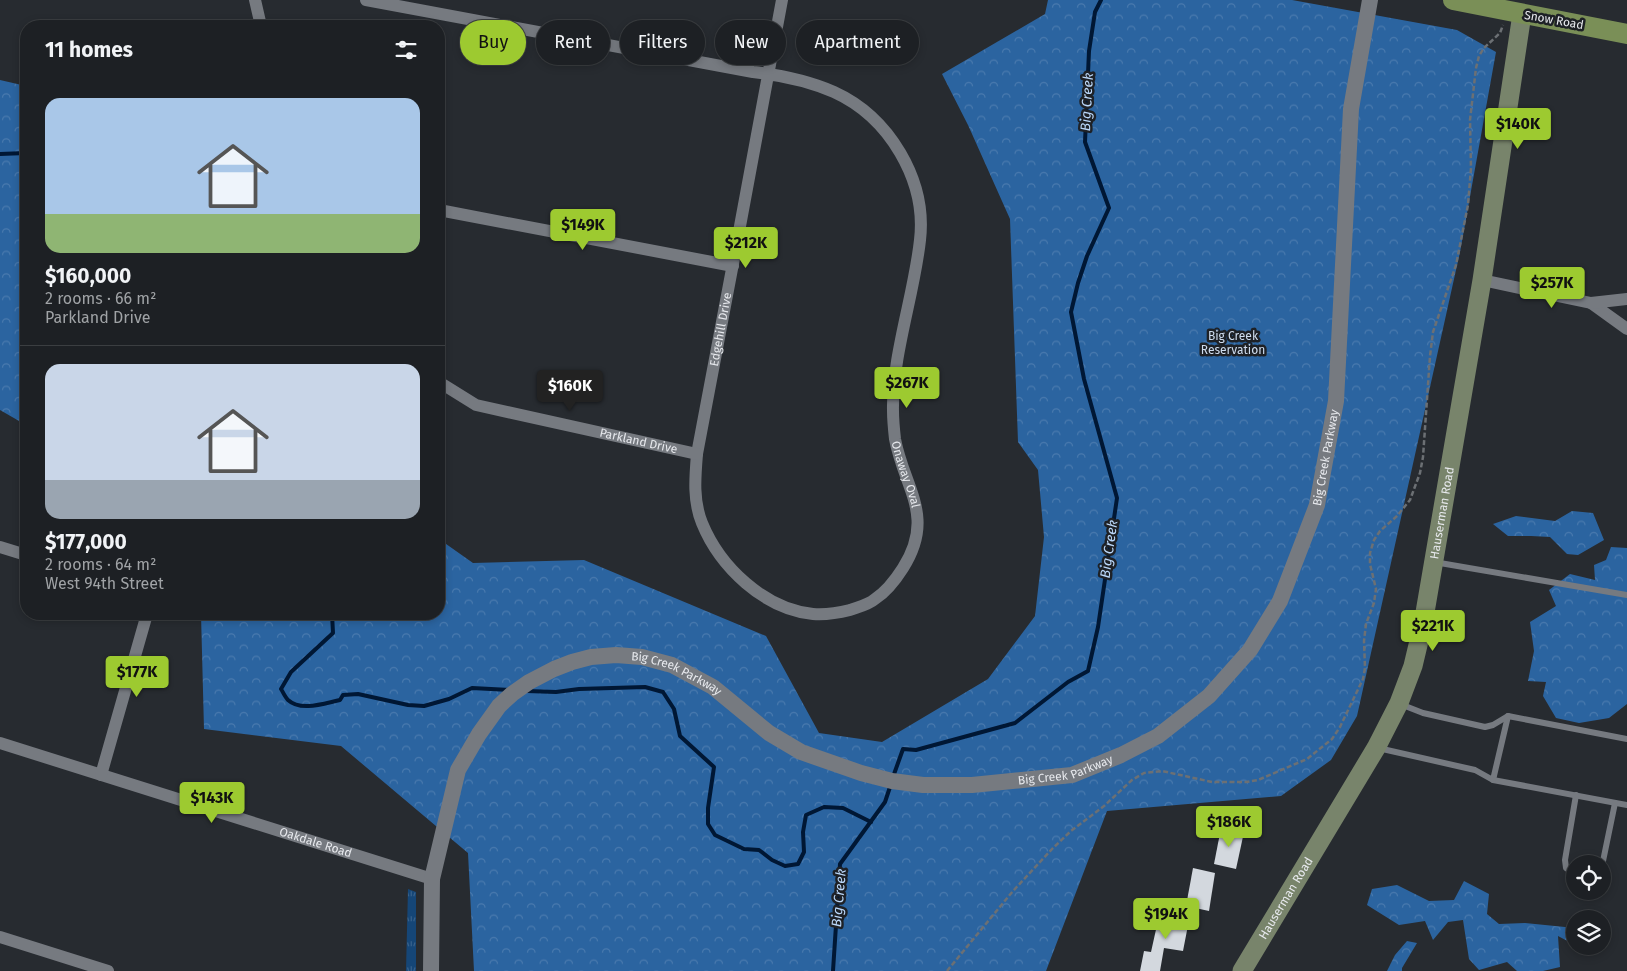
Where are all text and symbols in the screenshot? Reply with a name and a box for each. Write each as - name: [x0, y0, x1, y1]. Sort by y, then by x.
- street label: Snow Road: [1523, 8, 1585, 32]
- chip: Buy: [460, 20, 526, 65]
- chip: Rent: [536, 20, 610, 65]
- chip: Filters: [620, 20, 705, 65]
- chip: New: [715, 20, 786, 65]
- chip: Apartment: [796, 20, 919, 65]
- icon: filters: [392, 36, 420, 64]
- text: 11 homes: [45, 37, 133, 63]
- water label: Big Creek: [1077, 72, 1097, 132]
- pin: $140K: [1483, 108, 1553, 150]
- text: $140K: [1496, 114, 1540, 133]
- icon: home: [188, 131, 278, 221]
- pin: $149K: [548, 208, 618, 251]
- text: $149K: [561, 215, 605, 234]
- pin: $212K: [711, 226, 781, 269]
- text: $212K: [725, 233, 767, 252]
- text: $160,000: [45, 263, 131, 289]
- pin: $257K: [1517, 266, 1587, 309]
- text: $257K: [1531, 273, 1573, 292]
- text: 2 rooms · 66 m²: [45, 289, 156, 308]
- street label: Edgehill Drive: [707, 291, 734, 367]
- text: Parkland Drive: [45, 308, 151, 327]
- park label: Big Creek Reservation: [1201, 329, 1265, 357]
- pin: $267K: [872, 366, 942, 409]
- pin: $160K: [535, 370, 605, 412]
- text: $267K: [885, 373, 929, 392]
- text: $160K: [548, 376, 592, 395]
- icon: home: [188, 396, 278, 486]
- street label: Big Creek Parkway: [1310, 408, 1341, 507]
- street label: Parkland Drive: [598, 426, 679, 456]
- street label: Onaway Oval: [889, 440, 923, 510]
- street label: Hauserman Road: [1427, 466, 1457, 560]
- water label: Big Creek: [1097, 518, 1122, 579]
- text: $177,000: [45, 529, 127, 555]
- text: 2 rooms · 64 m²: [45, 555, 156, 574]
- text: West 94th Street: [45, 574, 164, 593]
- pin: $221K: [1398, 610, 1468, 652]
- text: $221K: [1412, 616, 1454, 635]
- street label: Big Creek Parkway: [631, 649, 725, 698]
- pin: $177K: [102, 656, 172, 698]
- text: $177K: [117, 662, 157, 681]
- street label: Big Creek Parkway: [1017, 752, 1115, 787]
- pin: $143K: [177, 782, 247, 824]
- text: $143K: [191, 788, 233, 807]
- pin: $186K: [1194, 806, 1264, 848]
- text: $186K: [1207, 812, 1251, 831]
- street label: Oakdale Road: [278, 824, 354, 860]
- street label: Hauserman Road: [1256, 855, 1316, 942]
- map controls: [1566, 855, 1611, 955]
- button: locate: [1566, 855, 1611, 900]
- water label: Big Creek: [828, 868, 850, 928]
- pin: $194K: [1131, 898, 1201, 940]
- text: $194K: [1144, 904, 1188, 923]
- button: layers: [1566, 910, 1611, 955]

